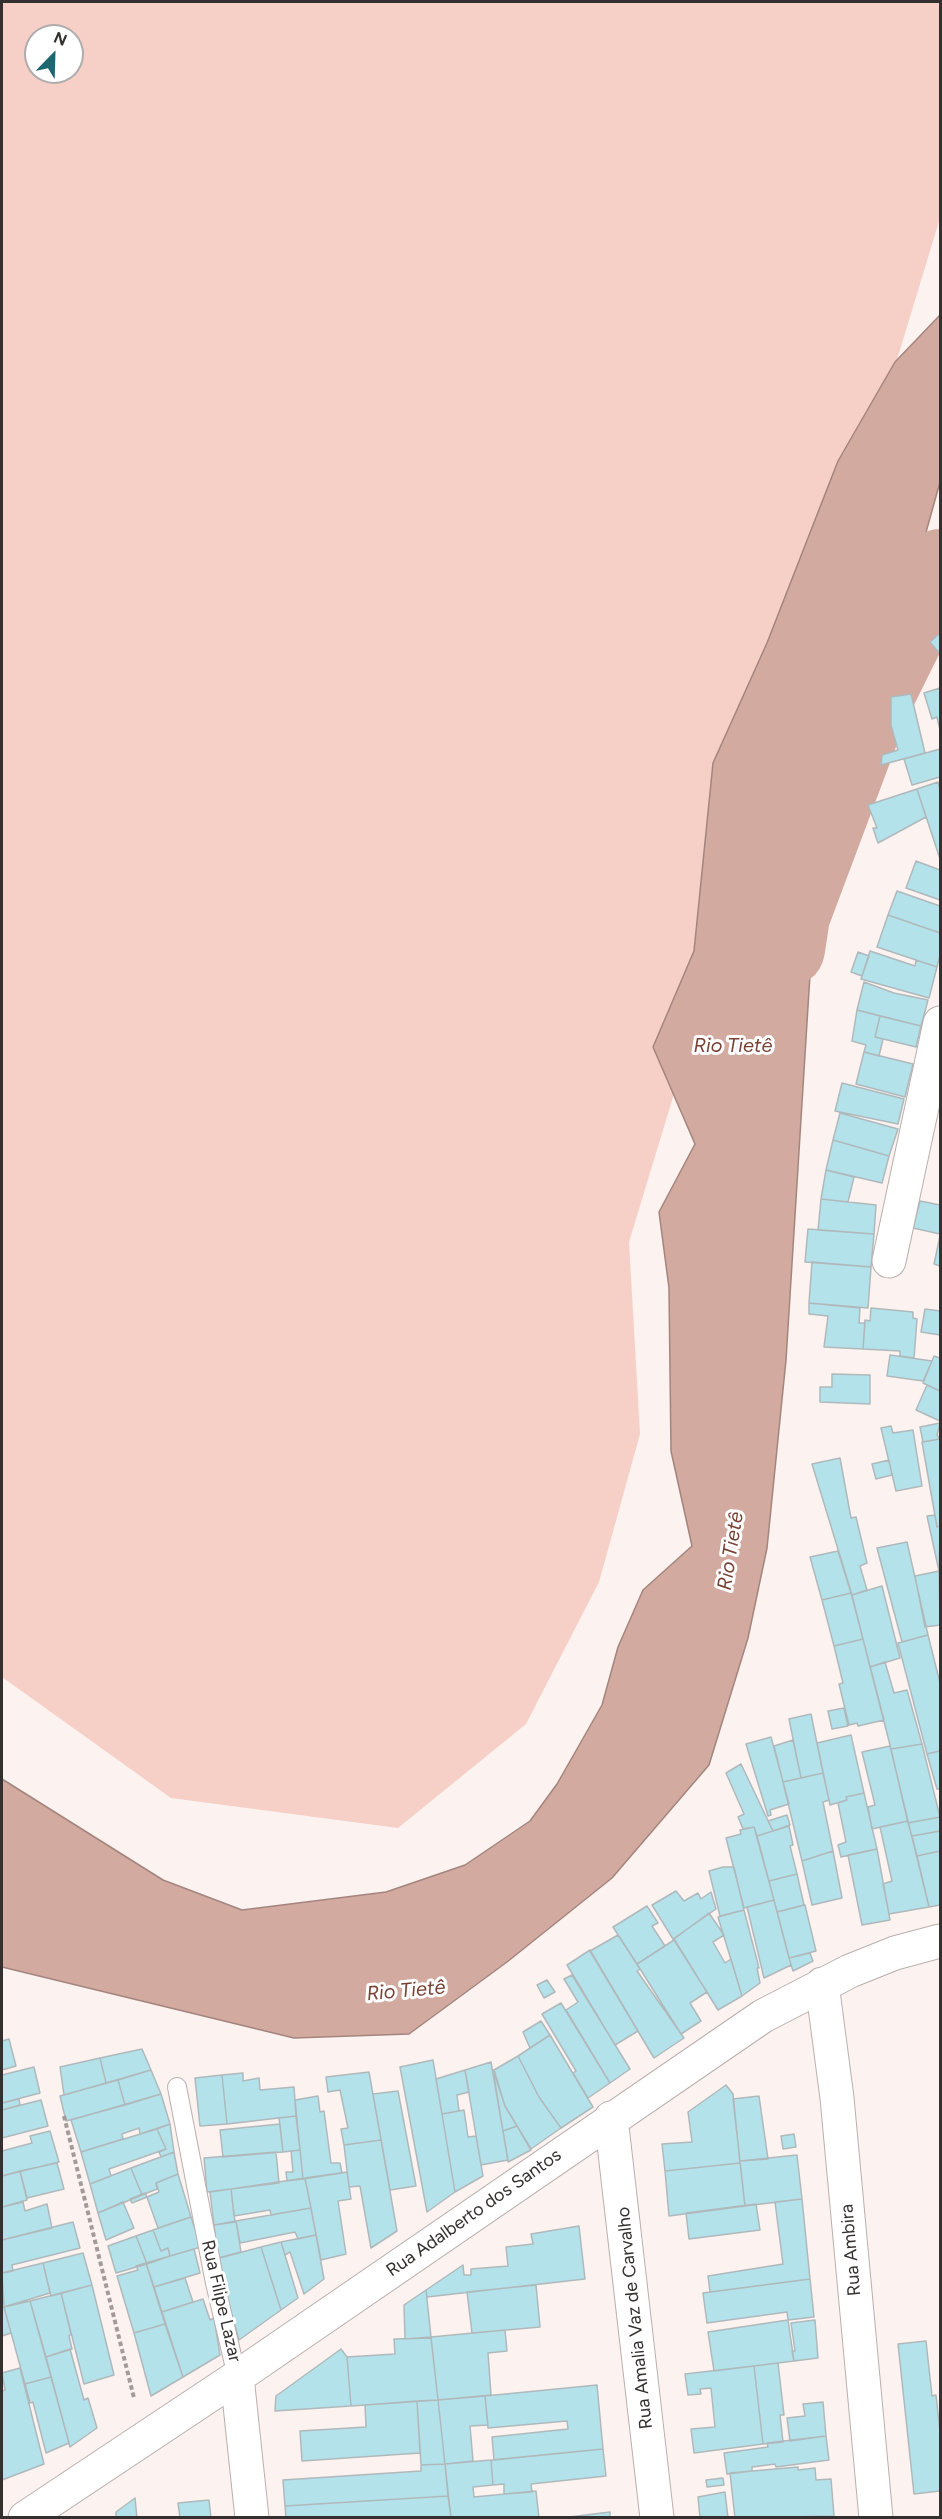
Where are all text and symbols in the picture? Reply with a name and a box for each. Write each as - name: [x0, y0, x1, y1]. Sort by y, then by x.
- north arrow: [24, 24, 84, 84]
- text: N: [51, 28, 70, 50]
- water label: Rio Tietê: [693, 1034, 773, 1058]
- water label: Rio Tietê: [713, 1510, 749, 1592]
- water label: Rio Tietê: [366, 1976, 446, 2006]
- street label: Rua Adalberto dos Santos: [382, 2144, 566, 2282]
- street label: Rua Ambira: [836, 2203, 866, 2297]
- street label: Rua Amalia Vaz de Carvalho: [613, 2206, 657, 2430]
- street label: Rua Filipe Lazar: [196, 2238, 246, 2364]

